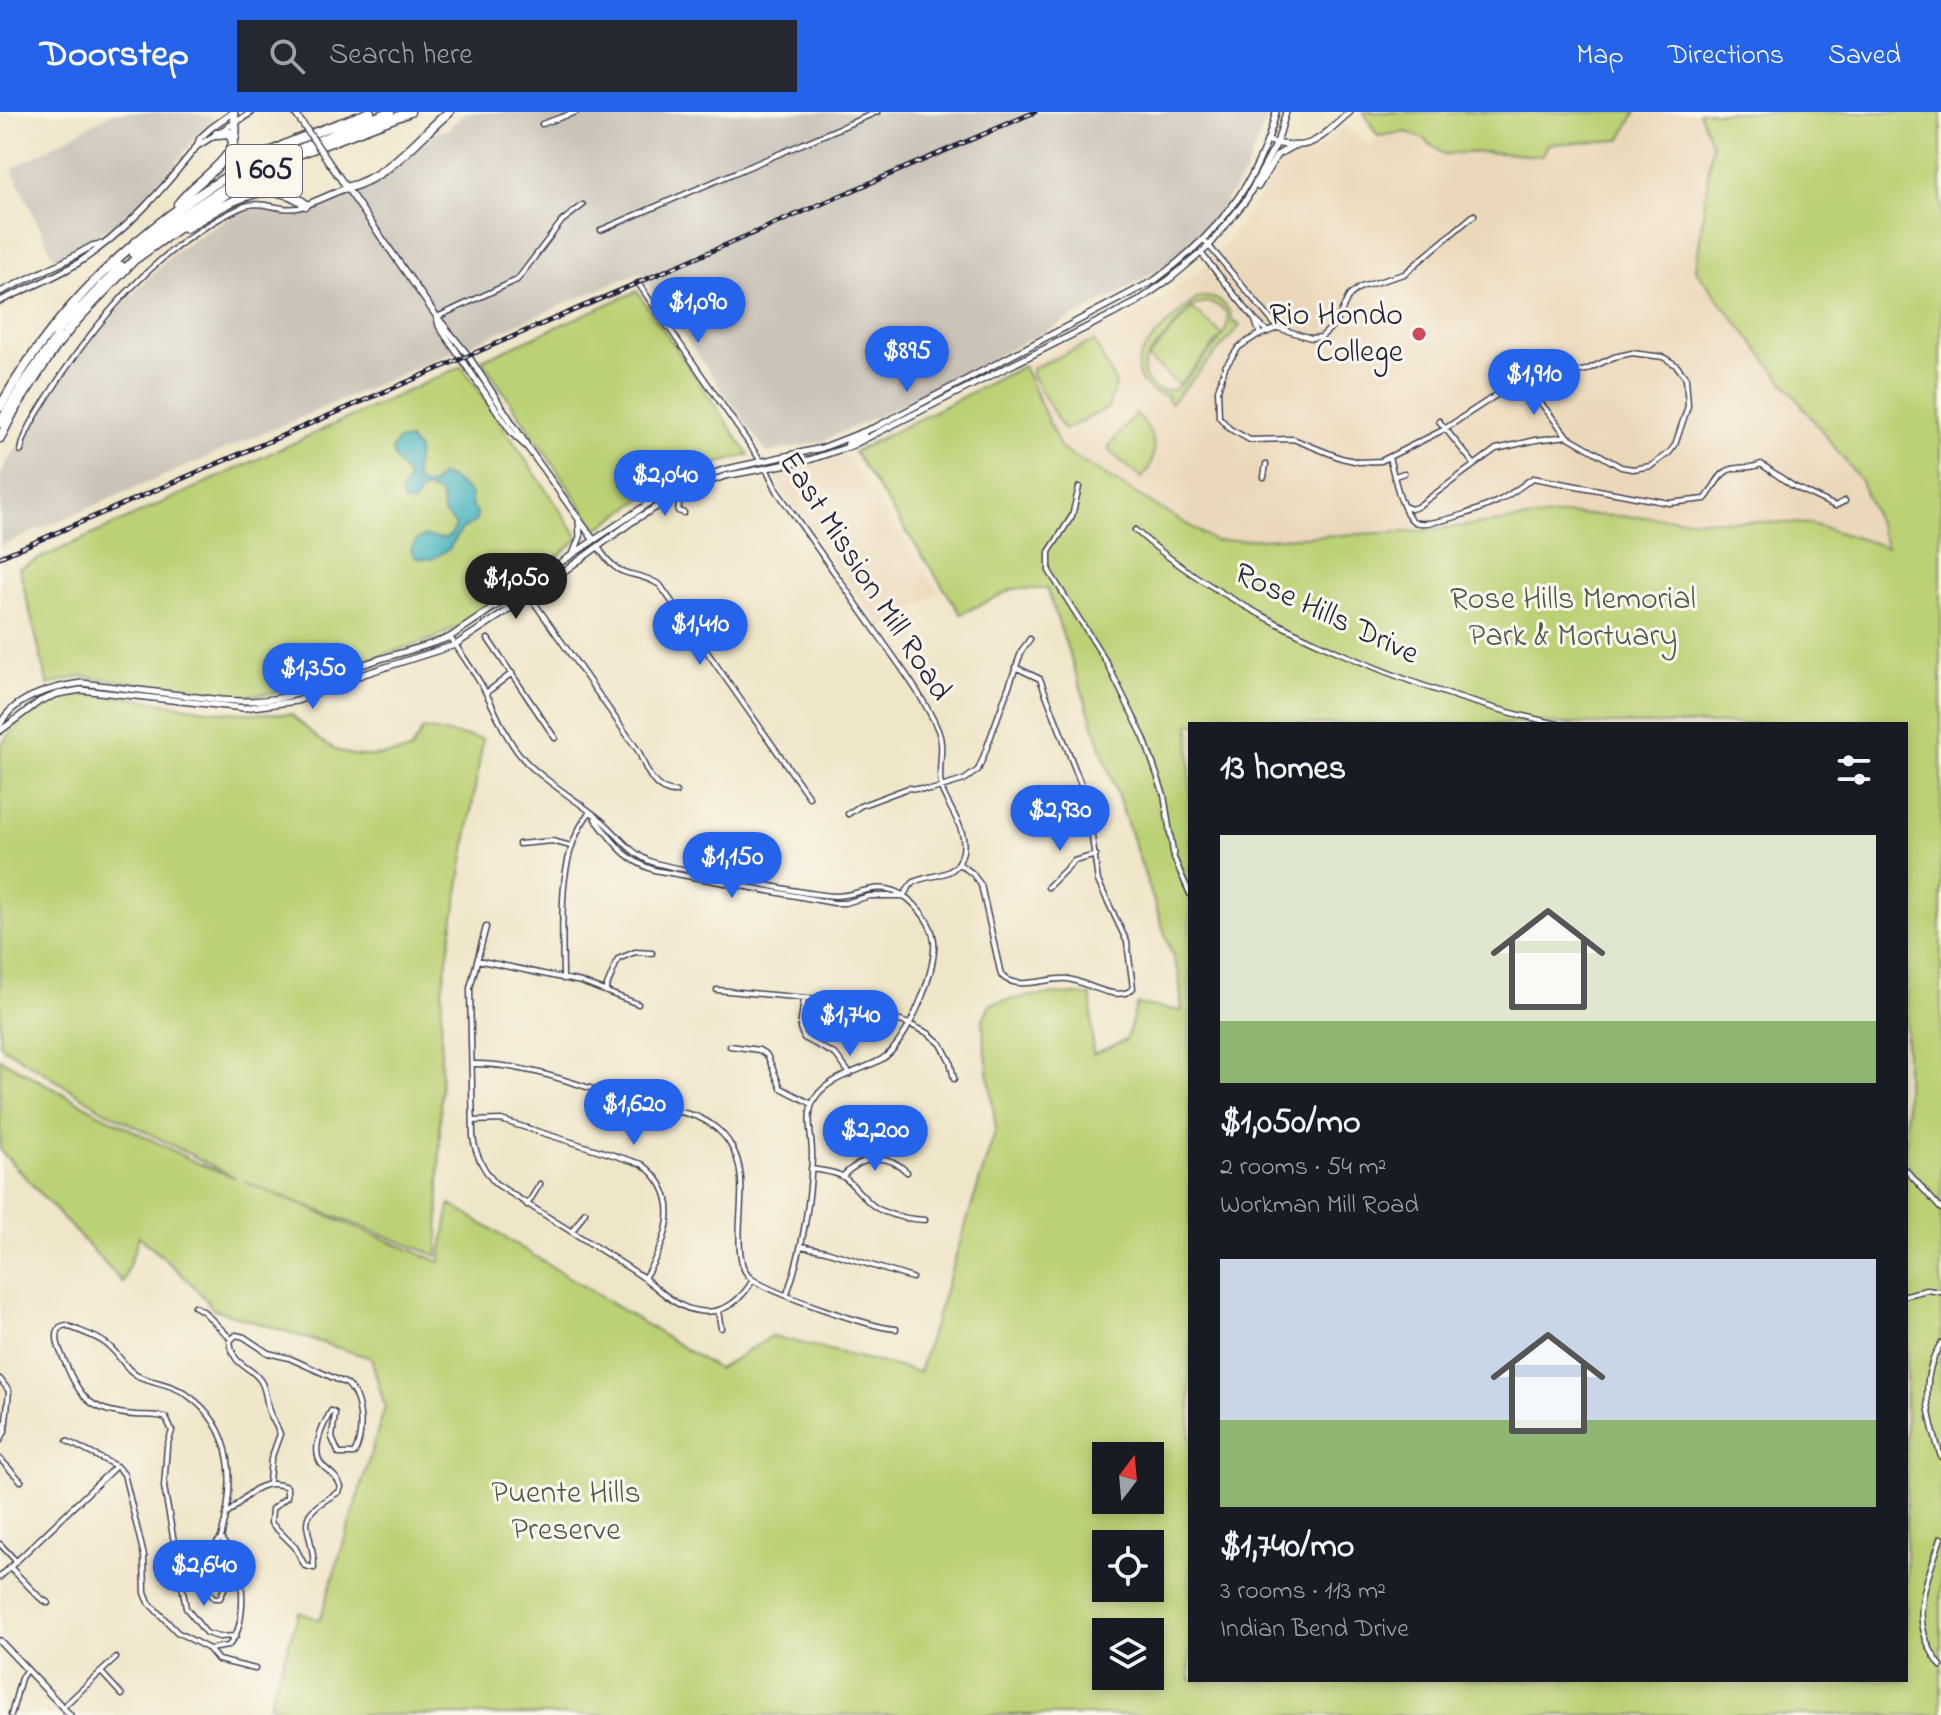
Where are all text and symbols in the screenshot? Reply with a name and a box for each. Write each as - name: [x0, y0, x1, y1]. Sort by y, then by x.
- search box: [237, 20, 797, 92]
- text: Doorstep: [40, 28, 189, 84]
- icon: search: [265, 34, 309, 78]
- text: Search here: [329, 34, 473, 78]
- text: Map: [1576, 36, 1624, 77]
- text: Directions: [1668, 36, 1784, 77]
- text: Saved: [1828, 36, 1901, 77]
- road number: I 605: [226, 145, 302, 197]
- pin: $1,090: [633, 277, 763, 345]
- text: $1,090: [669, 284, 727, 322]
- place label: Rio Hondo College: [1269, 293, 1404, 377]
- marker: Rio Hondo College: [1410, 325, 1428, 343]
- pin: $895: [860, 326, 954, 394]
- text: $895: [883, 333, 931, 371]
- pin: $1,910: [1469, 349, 1599, 417]
- text: $1,910: [1506, 356, 1562, 394]
- street label: East Mission Mill Road: [766, 443, 962, 711]
- pin: $2,040: [600, 450, 730, 518]
- text: $2,040: [632, 457, 698, 495]
- street label: Rose Hills Drive: [1226, 552, 1427, 679]
- pin: $1,050: [451, 553, 581, 621]
- text: $1,050: [483, 560, 549, 598]
- park label: Rose Hills Memorial Park & Mortuary: [1450, 577, 1696, 661]
- pin: $1,410: [635, 599, 765, 667]
- text: $1,410: [671, 606, 729, 644]
- pin: $1,350: [248, 643, 378, 711]
- text: $1,350: [280, 650, 346, 688]
- text: 13 homes: [1220, 745, 1346, 795]
- icon: filters: [1832, 748, 1876, 792]
- pin: $2,930: [995, 785, 1125, 853]
- text: $2,930: [1029, 792, 1091, 830]
- pin: $1,150: [667, 832, 797, 900]
- text: $1,150: [701, 839, 763, 877]
- icon: home: [1476, 887, 1620, 1031]
- pin: $1,740: [785, 990, 915, 1058]
- text: $1,740: [819, 997, 881, 1035]
- pin: $1,620: [569, 1079, 699, 1147]
- text: $1,620: [602, 1086, 666, 1124]
- text: $1,050/mo: [1220, 1099, 1361, 1149]
- pin: $2,200: [810, 1105, 940, 1173]
- text: $2,200: [841, 1112, 909, 1150]
- text: 2 rooms · 54 m²: [1220, 1149, 1386, 1187]
- text: Workman Mill Road: [1220, 1187, 1419, 1225]
- icon: home: [1476, 1311, 1620, 1455]
- north arrow: [1092, 1442, 1164, 1514]
- map controls: [1092, 1442, 1164, 1690]
- park label: Puente Hills Preserve: [491, 1471, 641, 1555]
- text: $1,740/mo: [1220, 1523, 1355, 1573]
- button: locate: [1092, 1530, 1164, 1602]
- pin: $2,640: [139, 1540, 269, 1608]
- text: $2,640: [171, 1547, 237, 1585]
- text: 3 rooms · 113 m²: [1220, 1573, 1386, 1611]
- text: Indian Bend Drive: [1220, 1611, 1409, 1649]
- button: layers: [1092, 1618, 1164, 1690]

